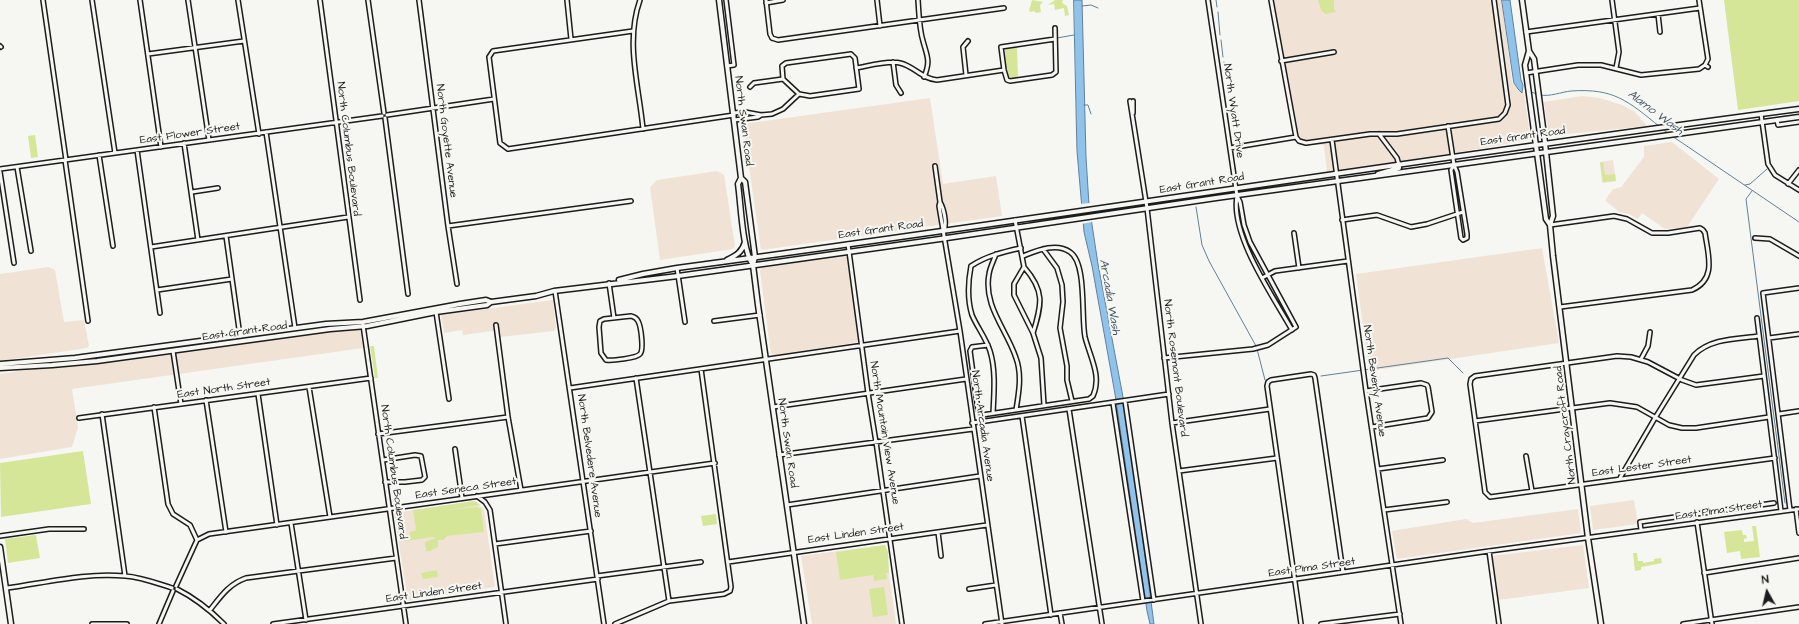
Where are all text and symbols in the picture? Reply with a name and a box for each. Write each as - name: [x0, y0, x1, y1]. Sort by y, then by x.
- street label: North Wyatt Drive: [1220, 63, 1246, 159]
- street label: North Swan Road: [731, 75, 755, 167]
- street label: North Columbus Boulevard: [333, 81, 363, 217]
- street label: North Goyette Avenue: [432, 84, 460, 198]
- water label: Alamo Wash: [1624, 87, 1686, 139]
- street label: East Flower Street: [139, 120, 241, 148]
- street label: East Grant Road: [1480, 125, 1566, 149]
- street label: East Grant Road: [1159, 171, 1245, 197]
- street label: East Grant Road: [838, 218, 924, 242]
- water label: Arcadia Wash: [1095, 258, 1123, 336]
- street label: North Rosemont Boulevard: [1160, 299, 1190, 437]
- street label: East Grant Road: [202, 320, 288, 344]
- street label: North Beverly Avenue: [1360, 324, 1388, 438]
- street label: North Mountain View Avenue: [866, 360, 902, 506]
- street label: North Craycroft Road: [1552, 365, 1580, 485]
- street label: North Arcadia Avenue: [968, 370, 996, 482]
- street label: East North Street: [177, 376, 271, 402]
- street label: North Belvedere Avenue: [574, 394, 604, 518]
- street label: North Swan Road: [774, 397, 800, 489]
- street label: North Columbus Boulevard: [377, 404, 409, 540]
- street label: East Lester Street: [1591, 453, 1693, 481]
- street label: East Seneca Street: [415, 475, 517, 503]
- street label: East Pima Street: [1675, 498, 1763, 524]
- street label: East Linden Street: [807, 521, 905, 547]
- street label: East Pima Street: [1268, 555, 1356, 581]
- north arrow: [1747, 572, 1787, 612]
- text: N: [1761, 572, 1770, 588]
- street label: East Linden Street: [385, 580, 483, 606]

